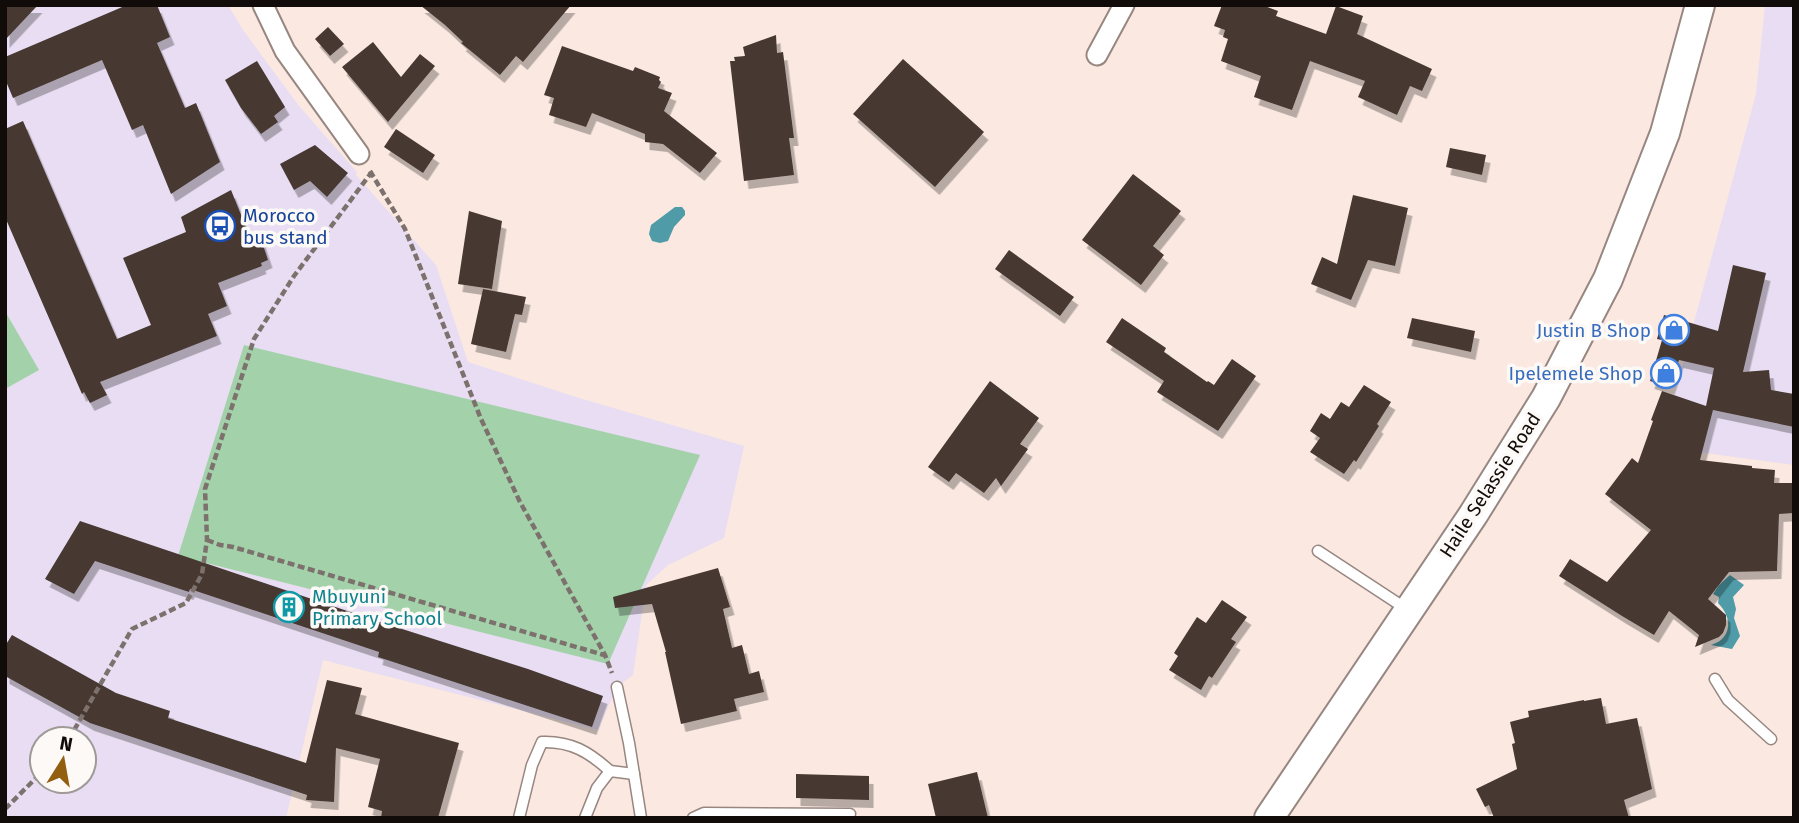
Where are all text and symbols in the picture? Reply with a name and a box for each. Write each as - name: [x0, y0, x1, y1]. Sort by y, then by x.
- place label: Morocco bus stand: [243, 204, 328, 249]
- bus stop icon: Morocco bus stand: [203, 209, 237, 243]
- shop icon: Justin B Shop: [1657, 313, 1691, 347]
- place label: Justin B Shop: [1536, 319, 1651, 342]
- shop icon: Ipelemele Shop: [1649, 356, 1683, 390]
- place label: Ipelemele Shop: [1509, 362, 1643, 385]
- street label: Haile Selassie Road: [1435, 408, 1545, 562]
- place label: Mbuyuni Primary School: [312, 585, 442, 630]
- building icon: Mbuyuni Primary School: [272, 590, 306, 624]
- north arrow: [28, 725, 98, 795]
- text: N: [58, 731, 75, 756]

